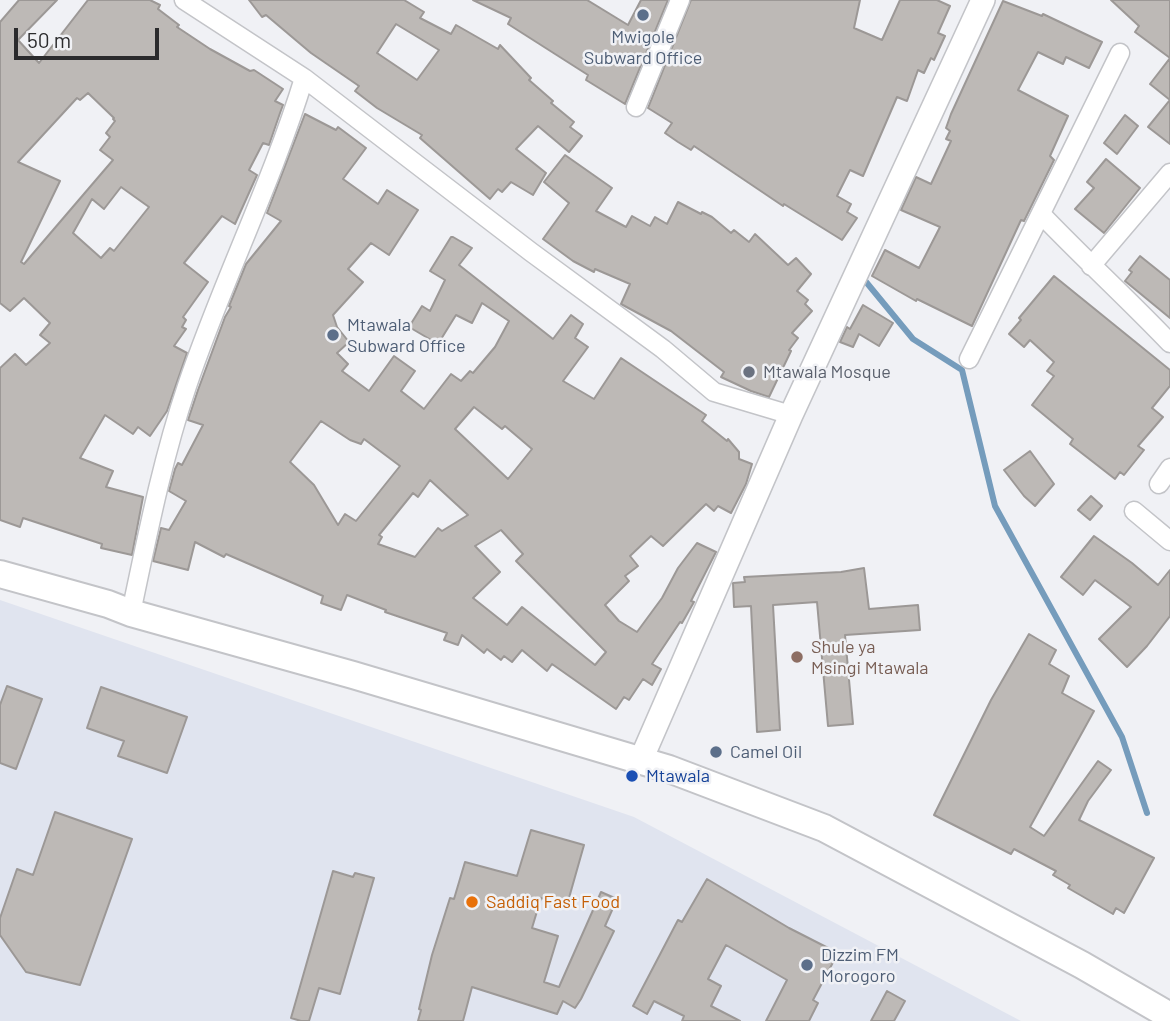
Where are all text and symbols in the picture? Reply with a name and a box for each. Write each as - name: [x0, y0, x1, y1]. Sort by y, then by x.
- marker: Mwigole Subward Office: [635, 7, 651, 23]
- scale bar: [18, 14, 163, 58]
- place label: Mwigole Subward Office: [584, 26, 702, 68]
- text: 50 m: [27, 27, 71, 52]
- place label: Mtawala Subward Office: [347, 314, 466, 356]
- marker: Mtawala Subward Office: [325, 327, 341, 343]
- place label: Mtawala Mosque: [763, 361, 891, 383]
- marker: Mtawala Mosque: [741, 364, 757, 380]
- place label: Shule ya Msingi Mtawala: [811, 636, 928, 678]
- marker: Shule ya Msingi Mtawala: [789, 649, 805, 665]
- place label: Camel Oil: [730, 741, 802, 763]
- marker: Camel Oil: [708, 744, 724, 760]
- place label: Mtawala: [646, 765, 710, 787]
- marker: Mtawala: [624, 768, 640, 784]
- place label: Saddiq Fast Food: [486, 891, 620, 913]
- marker: Saddiq Fast Food: [464, 894, 480, 910]
- place label: Dizzim FM Morogoro: [821, 944, 899, 986]
- marker: Dizzim FM Morogoro: [799, 957, 815, 973]

